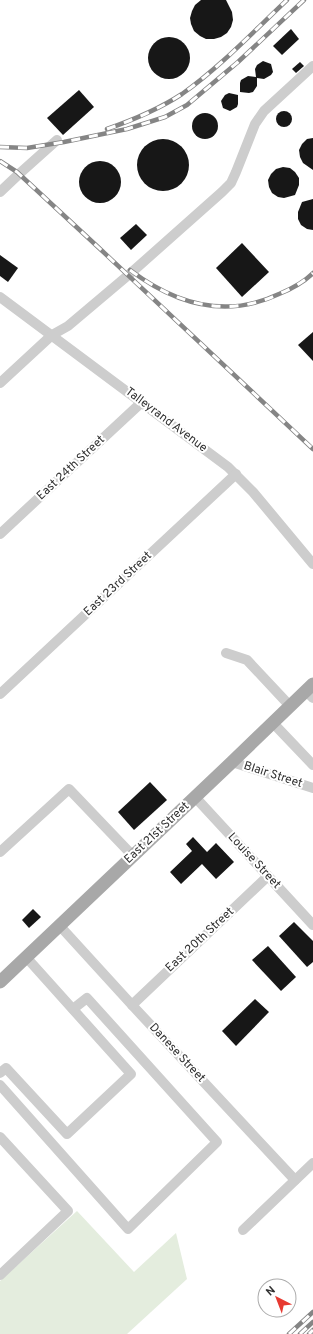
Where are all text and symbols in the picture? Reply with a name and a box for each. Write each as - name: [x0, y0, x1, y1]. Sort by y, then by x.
- street label: Talleyrand Avenue: [122, 384, 210, 456]
- street label: East 24th Street: [33, 432, 109, 504]
- street label: East 23rd Street: [80, 548, 156, 620]
- street label: Blair Street: [242, 758, 304, 792]
- street label: East 21st Street: [121, 799, 193, 867]
- street label: Louise Street: [224, 830, 284, 892]
- street label: East 20th Street: [162, 904, 238, 976]
- street label: Danese Street: [145, 1020, 209, 1086]
- north arrow: [257, 1278, 297, 1318]
- text: N: [263, 1283, 279, 1299]

